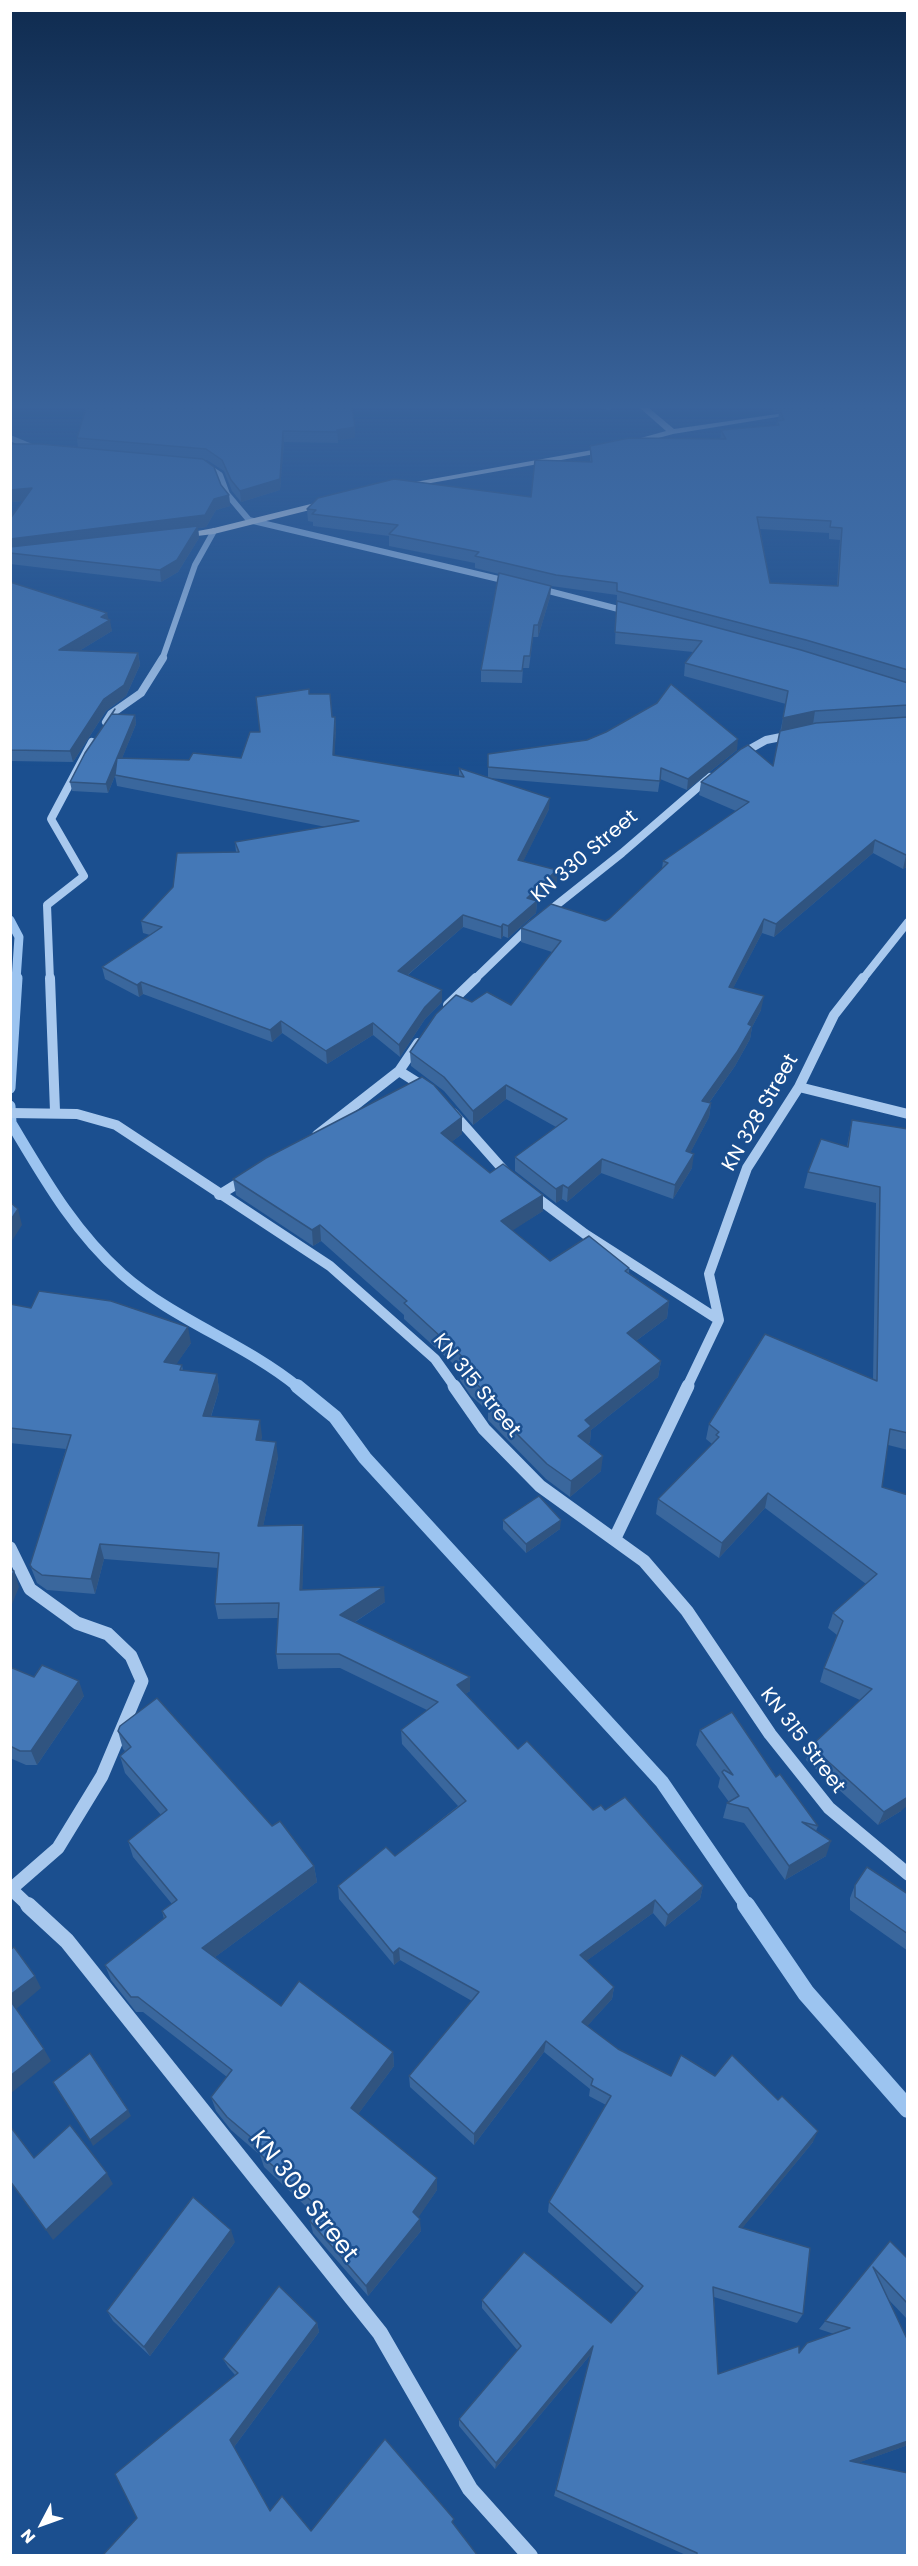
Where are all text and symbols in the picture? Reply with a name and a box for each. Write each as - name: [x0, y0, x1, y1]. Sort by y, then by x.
- street label: KN 330 Street: [527, 806, 643, 908]
- street label: KN 328 Street: [718, 1050, 804, 1176]
- street label: KN 315 Street: [427, 1329, 525, 1443]
- street label: KN 315 Street: [754, 1683, 850, 1799]
- street label: KN 309 Street: [243, 2126, 363, 2268]
- north arrow: [12, 2494, 72, 2554]
- text: N: [15, 2524, 41, 2548]

